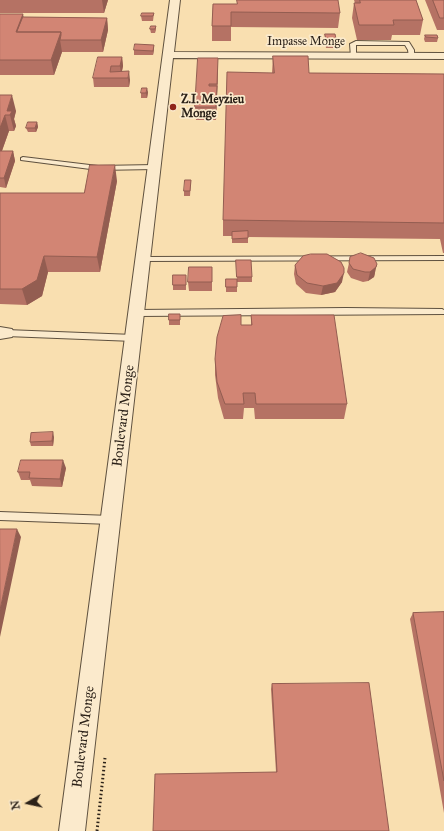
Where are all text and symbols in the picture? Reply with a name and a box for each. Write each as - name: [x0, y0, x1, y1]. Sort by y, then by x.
- street label: Impasse Monge: [267, 35, 345, 49]
- place label: Z.I. Meyzieu Monge: [181, 93, 244, 121]
- marker: Z.I. Meyzieu Monge: [168, 102, 178, 112]
- street label: Boulevard Monge: [109, 364, 139, 468]
- street label: Boulevard Monge: [69, 685, 99, 789]
- north arrow: [8, 783, 48, 823]
- text: N: [9, 799, 23, 811]

